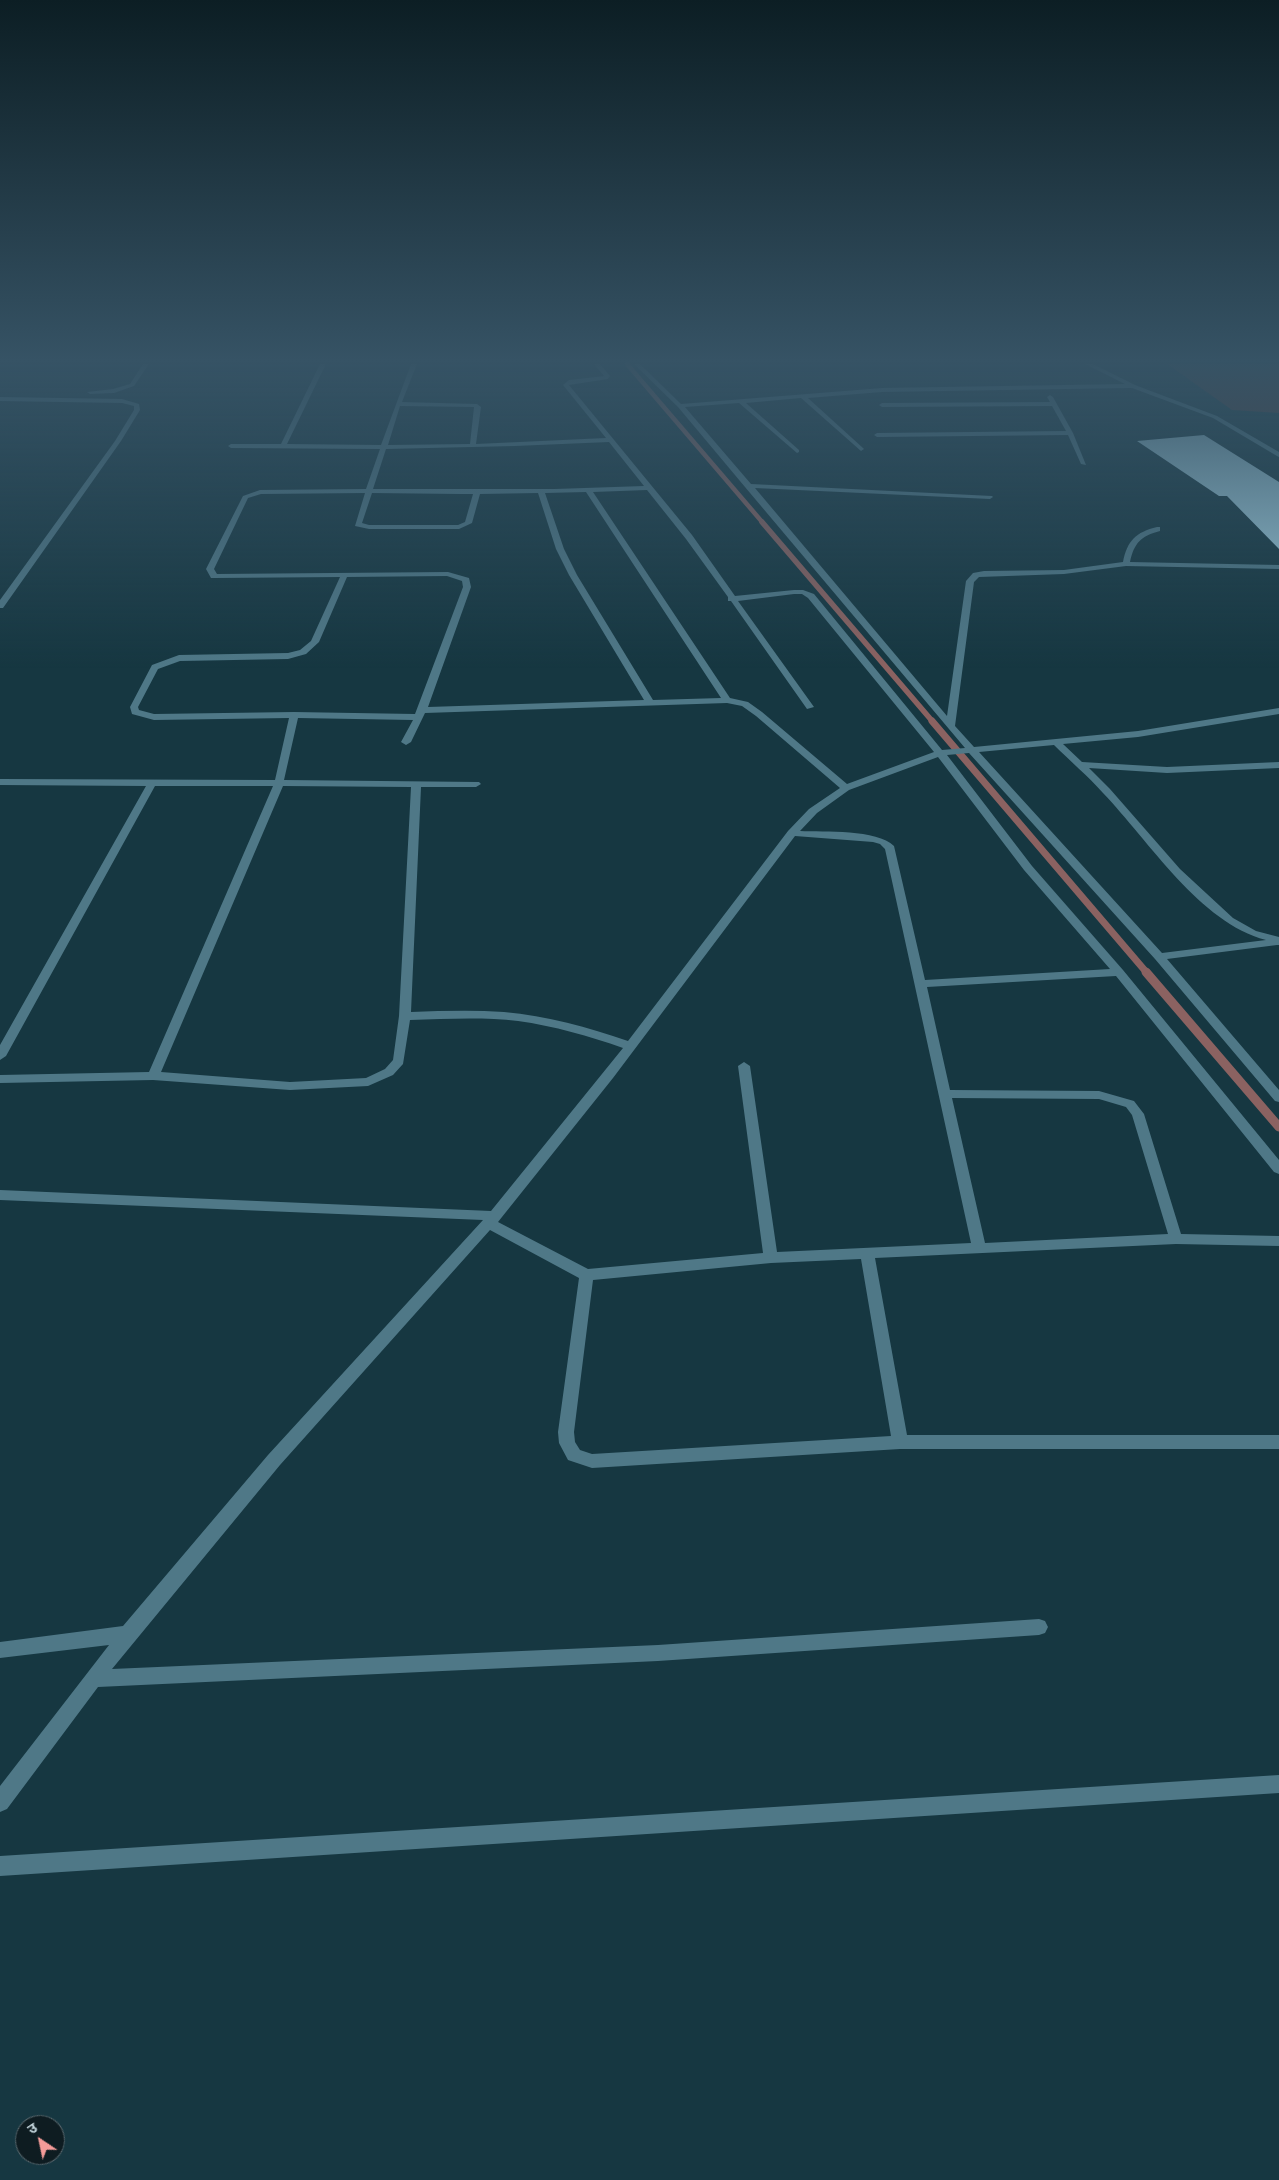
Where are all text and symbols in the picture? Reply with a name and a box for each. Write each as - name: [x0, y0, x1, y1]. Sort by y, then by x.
- north arrow: [15, 2115, 65, 2165]
- text: उ: [24, 2119, 40, 2137]

